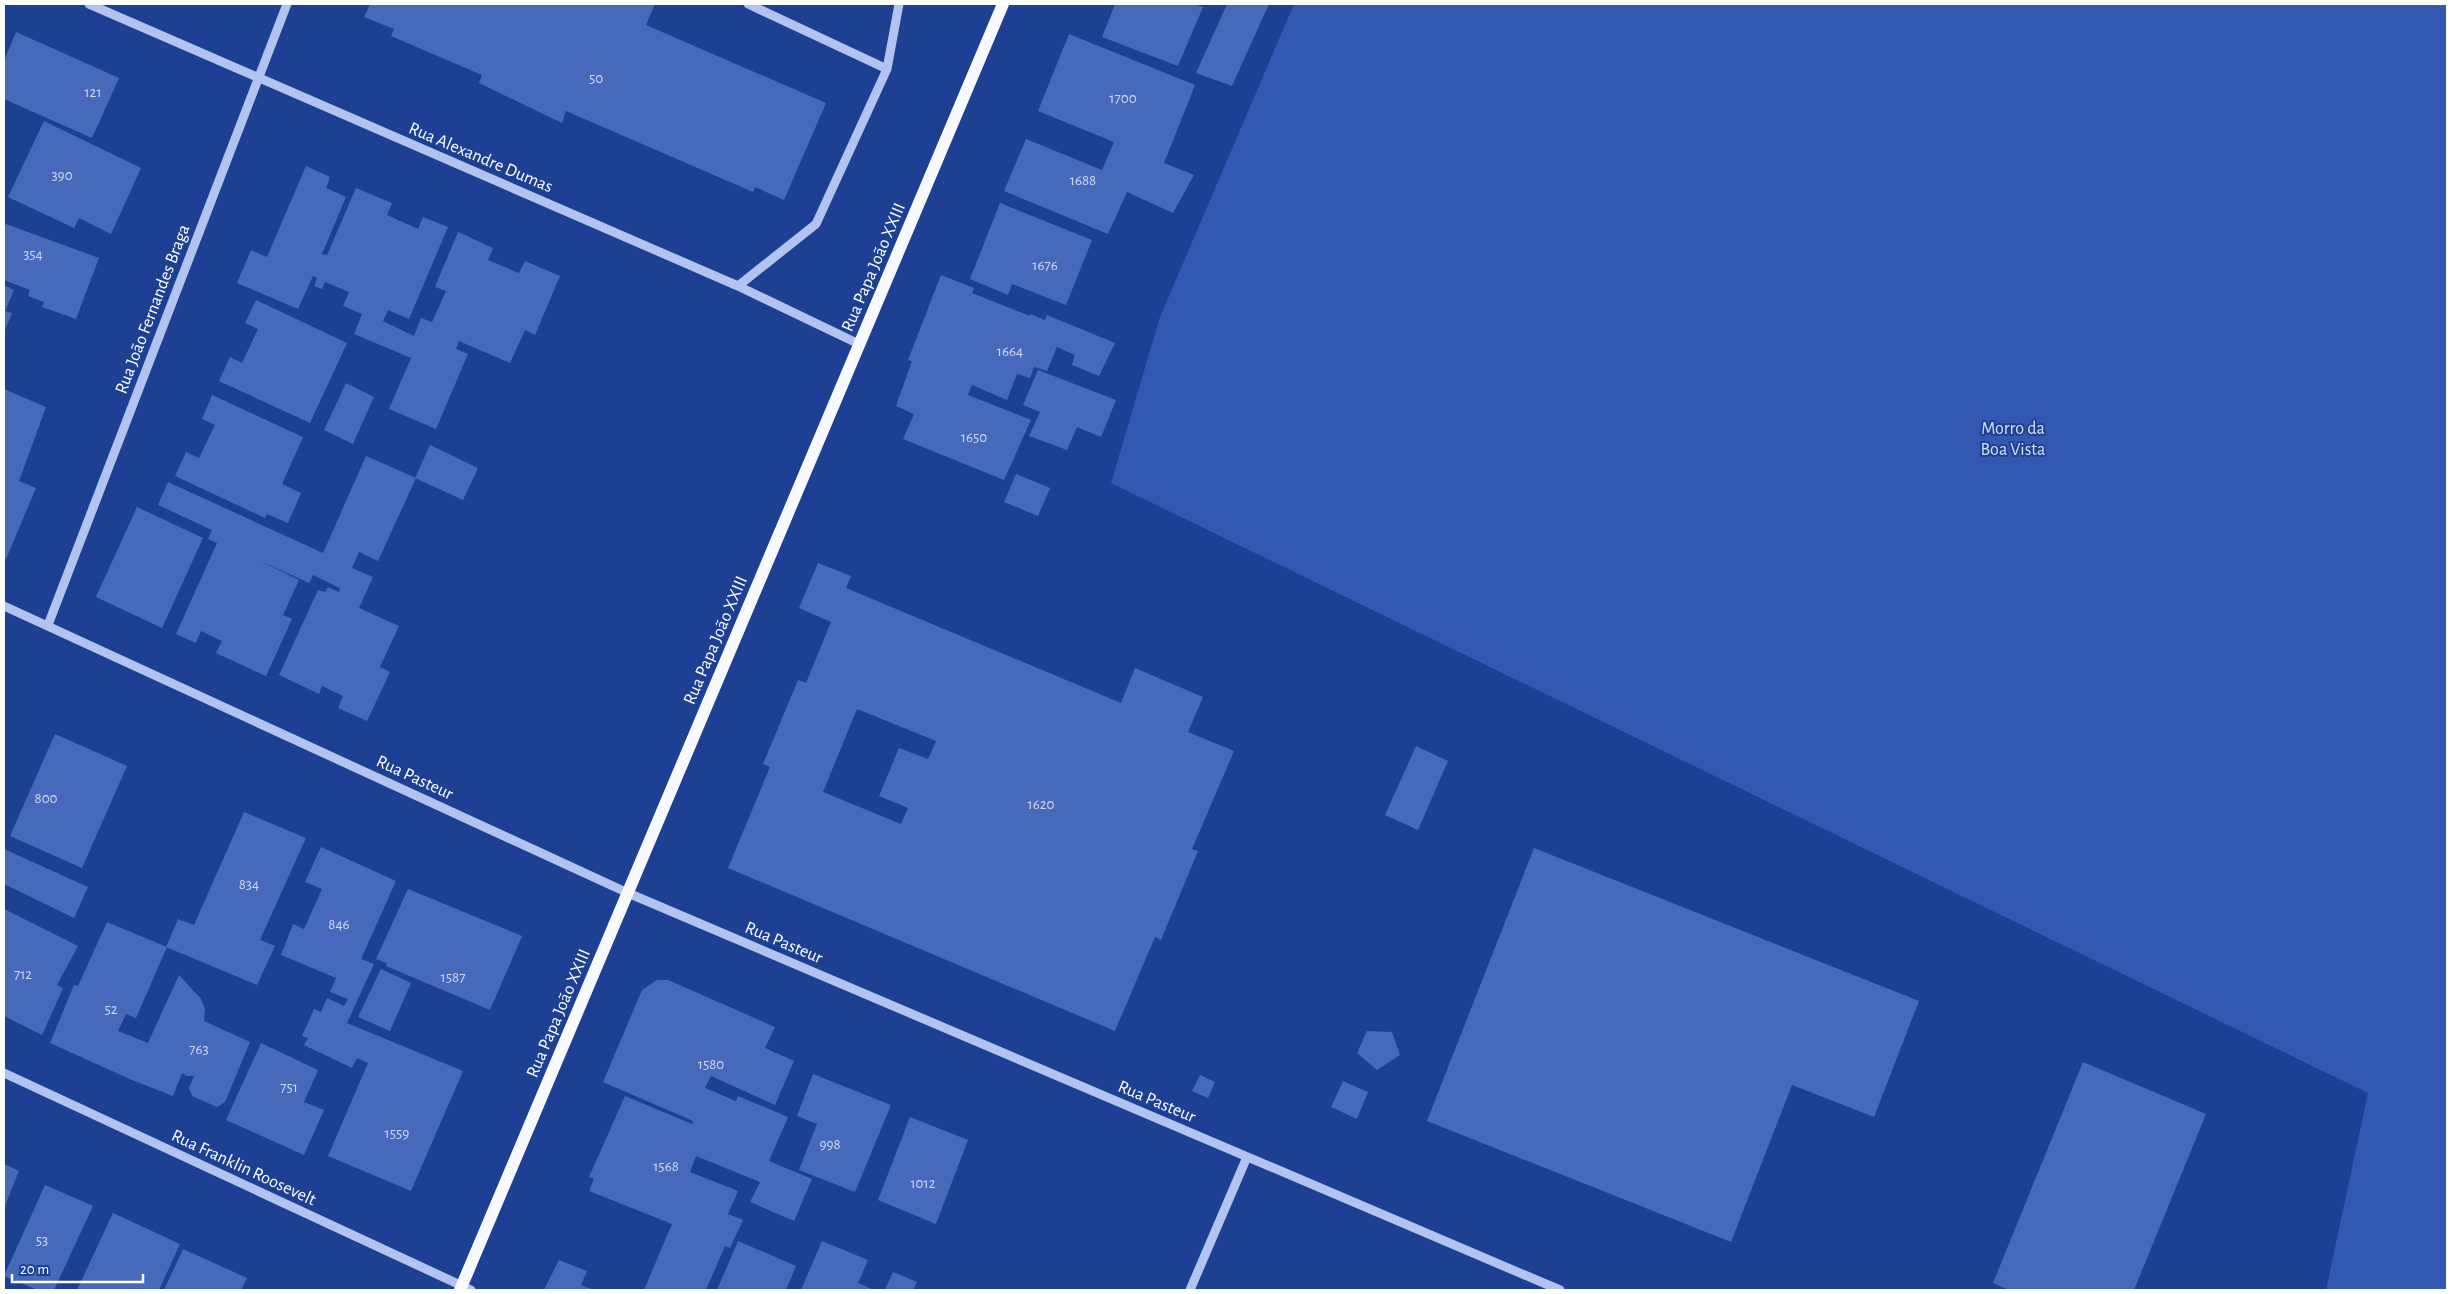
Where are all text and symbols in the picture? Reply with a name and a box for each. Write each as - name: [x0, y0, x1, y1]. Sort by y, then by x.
- house number: 50: [589, 71, 603, 86]
- house number: 121: [84, 85, 102, 100]
- house number: 1700: [1109, 91, 1137, 106]
- street label: Rua Alexandre Dumas: [406, 119, 555, 196]
- house number: 390: [51, 168, 73, 183]
- house number: 1688: [1070, 173, 1096, 188]
- street label: Rua Papa João XXIII: [839, 200, 909, 334]
- street label: Rua João Fernandes Braga: [112, 222, 194, 397]
- house number: 354: [23, 247, 43, 262]
- house number: 1676: [1032, 258, 1058, 273]
- house number: 1664: [997, 344, 1023, 359]
- park label: Morro da Boa Vista: [1981, 420, 2045, 459]
- house number: 1650: [961, 430, 987, 445]
- street label: Rua Papa João XXIII: [681, 573, 751, 707]
- street label: Rua Pasteur: [373, 752, 456, 804]
- house number: 800: [35, 791, 58, 806]
- house number: 1620: [1028, 797, 1055, 812]
- house number: 834: [239, 877, 259, 892]
- house number: 846: [328, 917, 350, 932]
- street label: Rua Pasteur: [742, 919, 825, 967]
- street label: Rua Papa João XXIII: [524, 946, 594, 1080]
- house number: 712: [14, 967, 32, 982]
- house number: 1587: [441, 970, 465, 985]
- house number: 52: [104, 1002, 118, 1017]
- house number: 763: [189, 1042, 209, 1057]
- house number: 1580: [698, 1057, 724, 1072]
- street label: Rua Pasteur: [1115, 1078, 1198, 1126]
- house number: 751: [280, 1080, 298, 1095]
- street label: Rua Franklin Roosevelt: [168, 1126, 319, 1209]
- house number: 1559: [385, 1126, 409, 1141]
- house number: 998: [819, 1137, 841, 1152]
- house number: 1568: [653, 1159, 679, 1174]
- house number: 1012: [910, 1176, 936, 1191]
- house number: 53: [36, 1233, 48, 1248]
- scale bar: [12, 1252, 144, 1284]
- text: 20 m: [20, 1262, 49, 1277]

